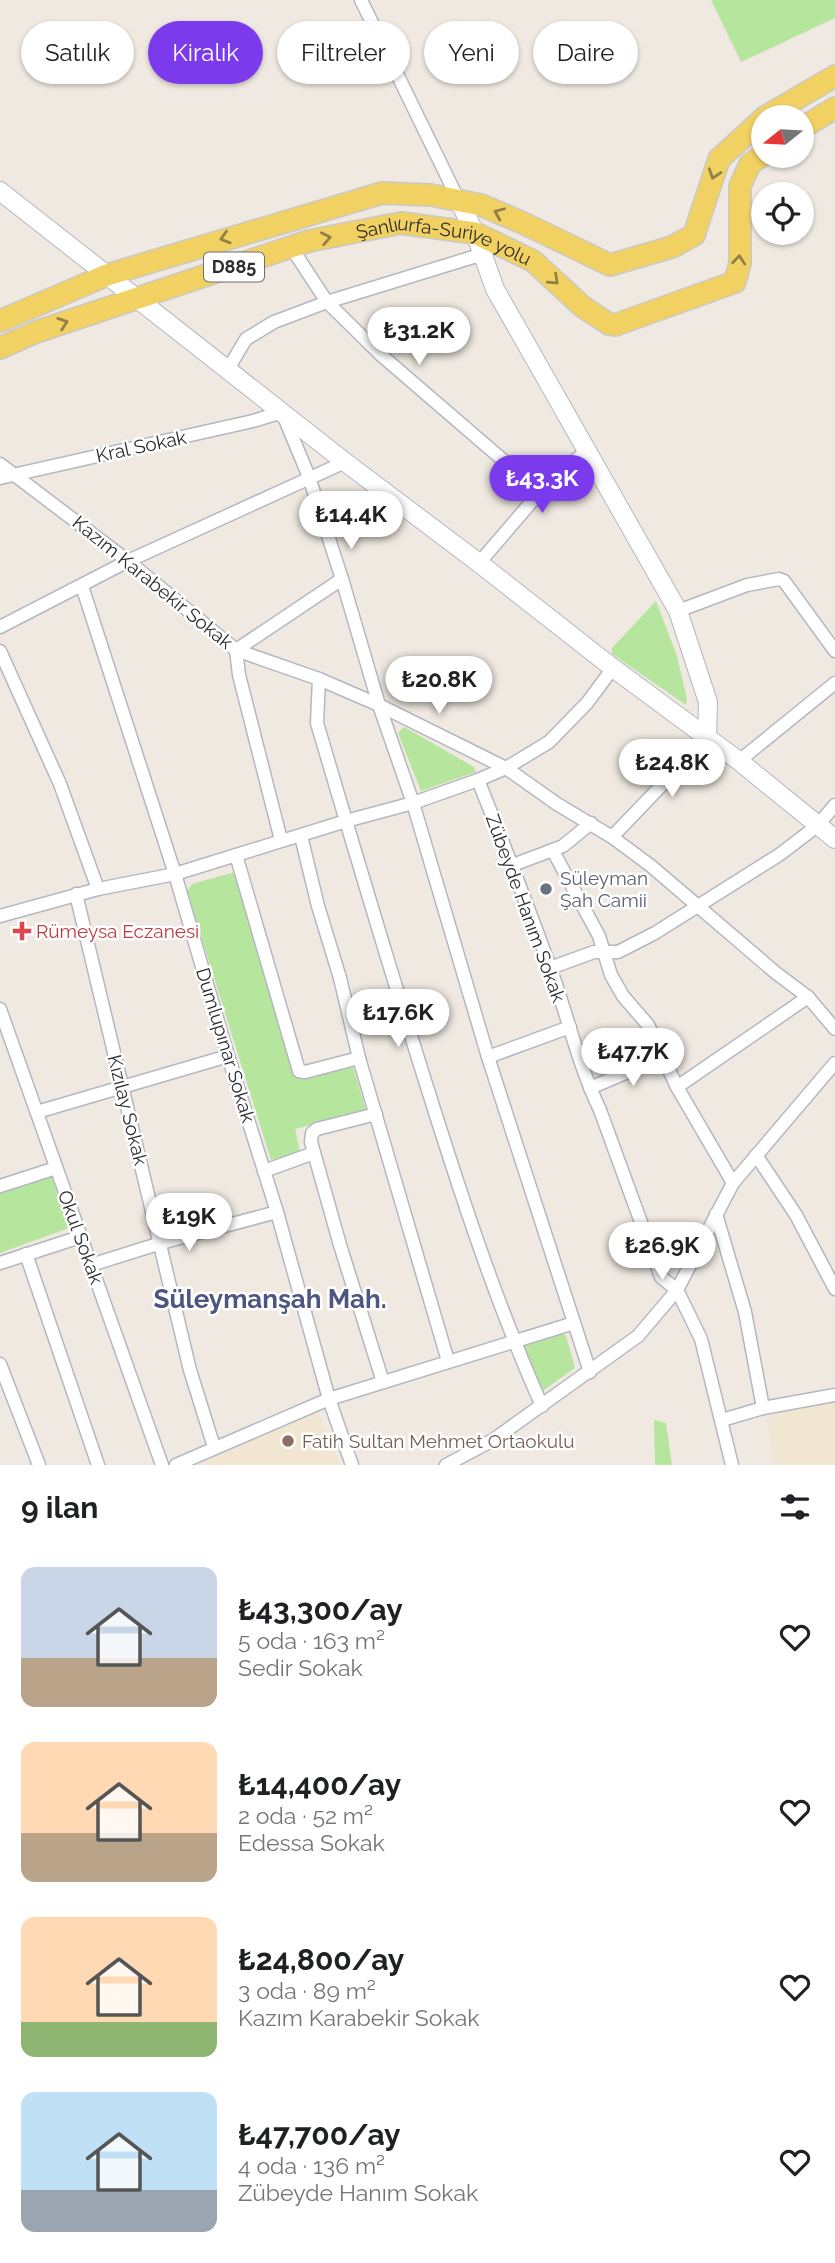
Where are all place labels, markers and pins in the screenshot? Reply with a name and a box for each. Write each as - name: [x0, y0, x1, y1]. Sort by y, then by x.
- pin: ₺31.2K: [362, 308, 476, 367]
- pin: ₺43.3K: [485, 456, 599, 515]
- pin: ₺14.4K: [294, 491, 408, 551]
- pin: ₺20.8K: [382, 656, 496, 716]
- pin: ₺24.8K: [615, 740, 729, 799]
- place label: Süleyman Şah Camii: [560, 867, 648, 911]
- marker: Süleyman Şah Camii: [538, 881, 554, 897]
- place label: Rümeysa Eczanesi: [36, 920, 199, 942]
- marker: Rümeysa Eczanesi: [14, 923, 30, 939]
- pin: ₺17.6K: [341, 990, 455, 1049]
- pin: ₺47.7K: [576, 1028, 690, 1088]
- pin: ₺19K: [148, 1194, 230, 1253]
- pin: ₺26.9K: [605, 1222, 719, 1282]
- place label: Fatih Sultan Mehmet Ortaokulu: [302, 1430, 574, 1452]
- marker: Fatih Sultan Mehmet Ortaokulu: [280, 1433, 296, 1449]

